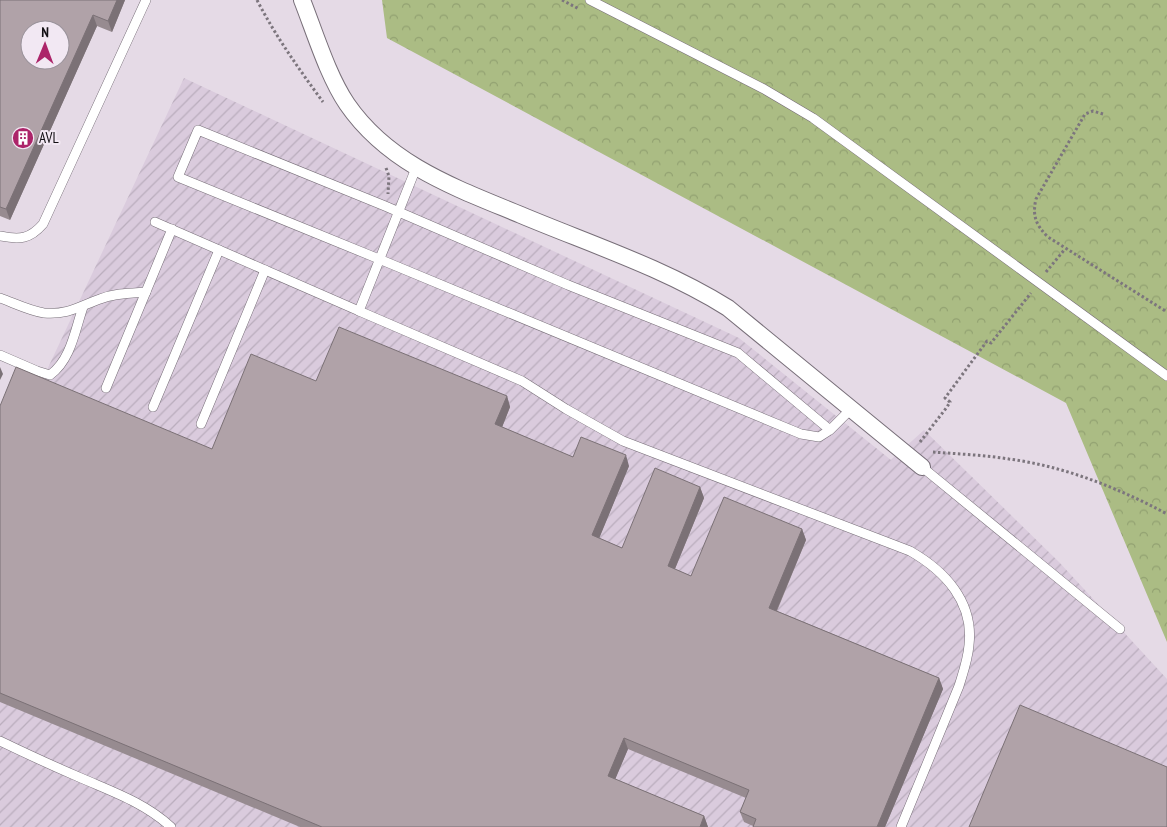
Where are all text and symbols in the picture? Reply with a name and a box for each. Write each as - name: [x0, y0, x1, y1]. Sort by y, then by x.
- north arrow: [20, 20, 70, 70]
- text: N: [41, 23, 49, 41]
- building icon: AVL: [11, 126, 35, 150]
- place label: AVL: [39, 128, 59, 147]

